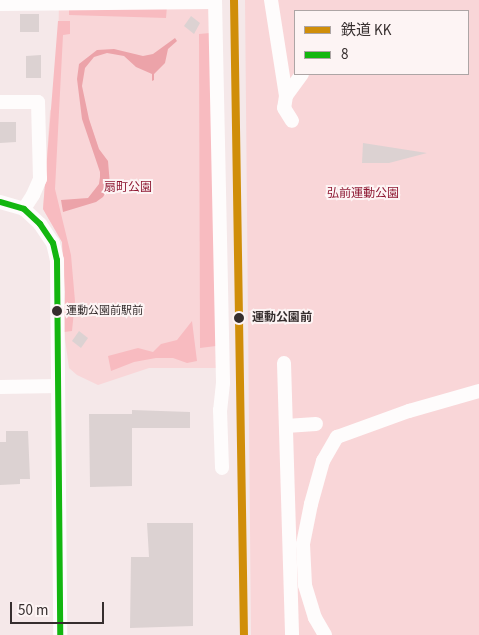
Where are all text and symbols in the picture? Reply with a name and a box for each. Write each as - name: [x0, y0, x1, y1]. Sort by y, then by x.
- legend: [294, 10, 469, 75]
- text: 鉄道 KK: [341, 20, 391, 41]
- text: 8: [341, 44, 348, 65]
- park label: 扇町公園: [104, 181, 152, 195]
- park label: 弘前運動公園: [327, 187, 399, 201]
- place label: 運動公園前駅前: [66, 304, 143, 318]
- marker: 運動公園前駅前: [52, 306, 62, 316]
- marker: 運動公園前: [230, 309, 248, 327]
- place label: 運動公園前: [252, 311, 312, 325]
- scale bar: [12, 592, 106, 624]
- text: 50 m: [18, 600, 48, 621]

